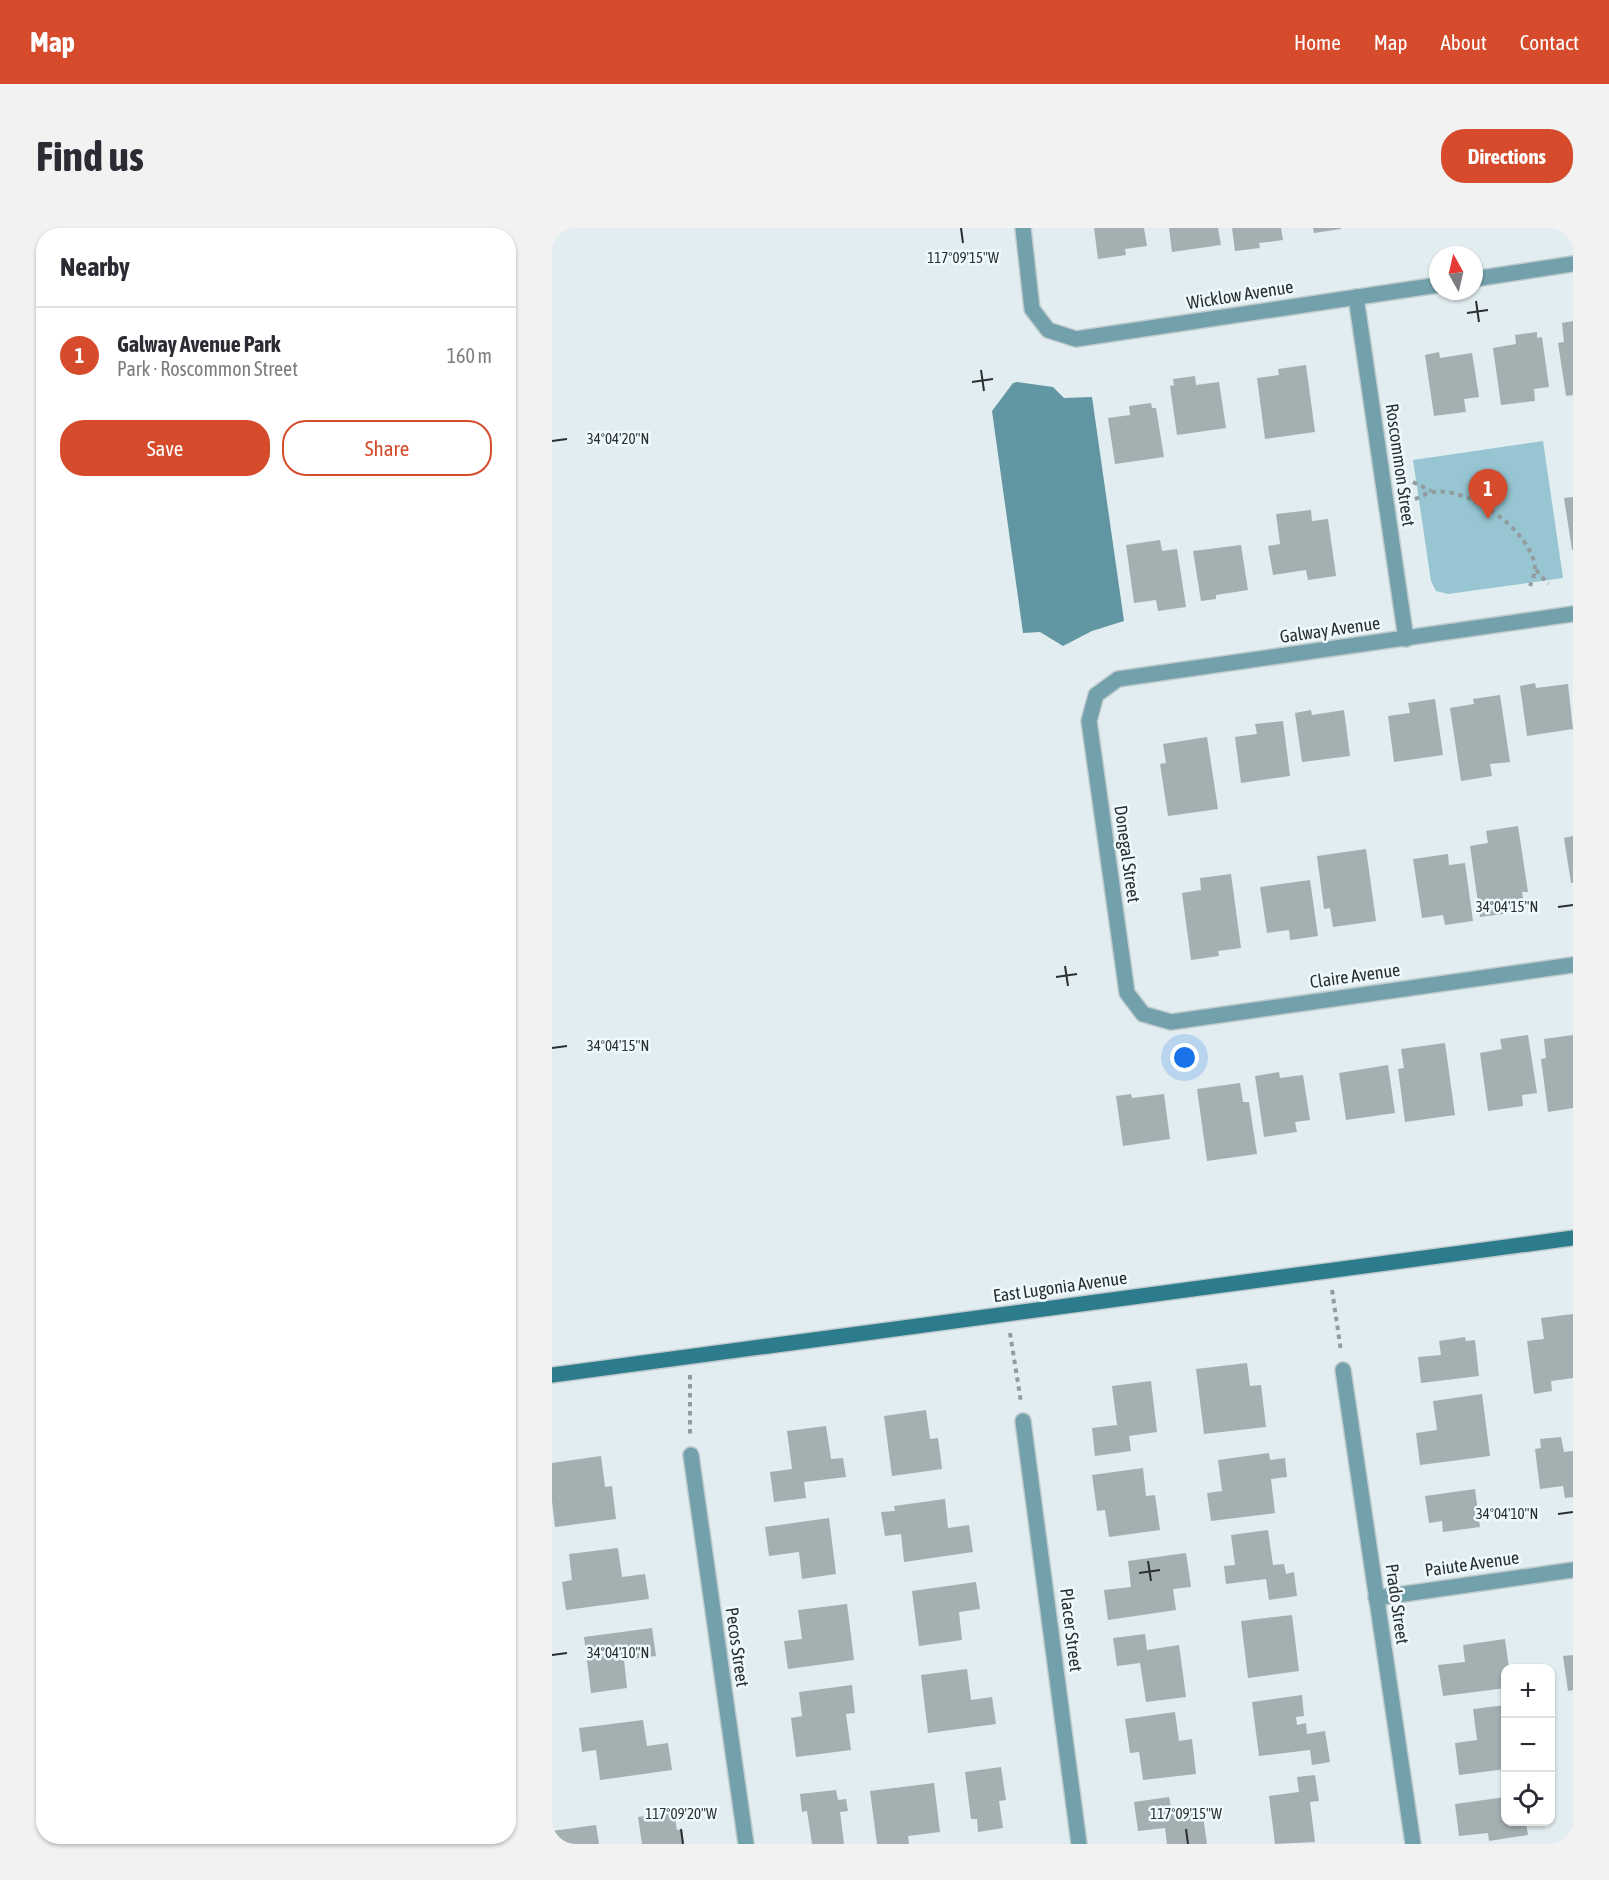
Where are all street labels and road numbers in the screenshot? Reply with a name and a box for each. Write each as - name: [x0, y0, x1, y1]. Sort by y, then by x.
- street label: Wicklow Avenue: [1185, 276, 1295, 313]
- street label: Roscommon Street: [1381, 402, 1420, 528]
- street label: Galway Avenue: [1278, 612, 1381, 647]
- street label: Donegal Street: [1110, 804, 1145, 904]
- street label: Claire Avenue: [1308, 959, 1402, 992]
- street label: East Lugonia Avenue: [992, 1267, 1128, 1306]
- street label: Paiute Avenue: [1423, 1546, 1520, 1581]
- street label: Prado Street: [1381, 1562, 1414, 1646]
- street label: Placer Street: [1056, 1587, 1087, 1673]
- street label: Pecos Street: [722, 1606, 753, 1688]

